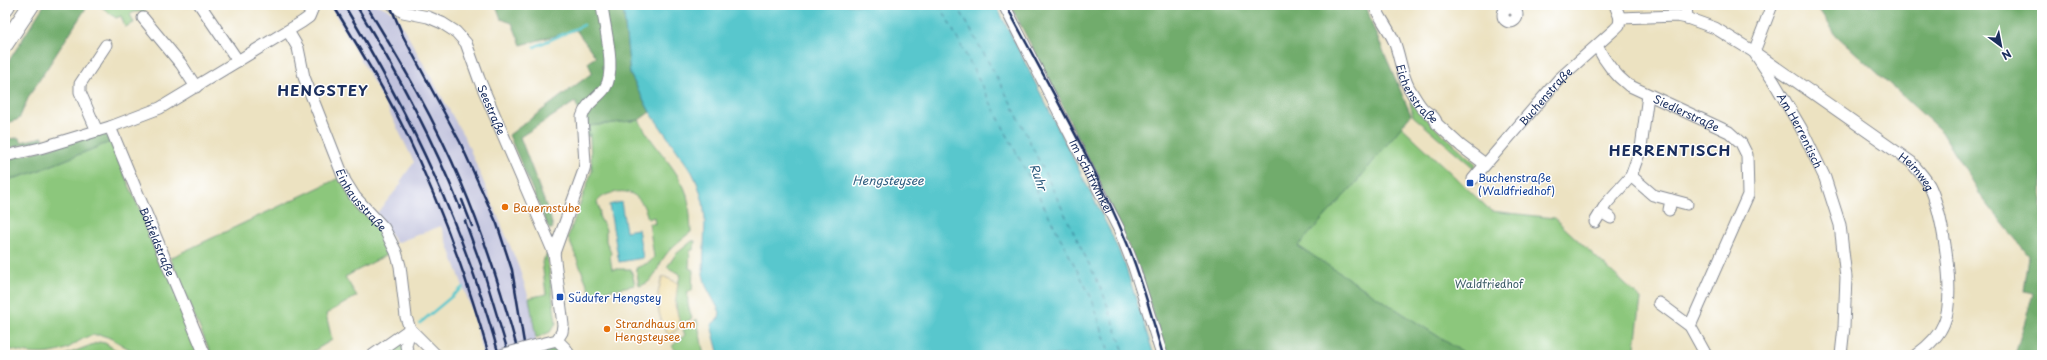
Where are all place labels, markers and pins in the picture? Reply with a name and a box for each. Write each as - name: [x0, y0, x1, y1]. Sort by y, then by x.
- place label: Buchenstraße (Waldfriedhof): [1478, 169, 1555, 199]
- marker: Buchenstraße (Waldfriedhof): [1465, 178, 1475, 188]
- place label: Bauernstube: [513, 199, 580, 216]
- marker: Bauernstube: [500, 202, 510, 212]
- place label: Südufer Hengstey: [568, 289, 661, 306]
- marker: Südufer Hengstey: [555, 292, 565, 302]
- place label: Strandhaus am Hengsteysee: [615, 315, 695, 345]
- marker: Strandhaus am Hengsteysee: [602, 324, 612, 334]

